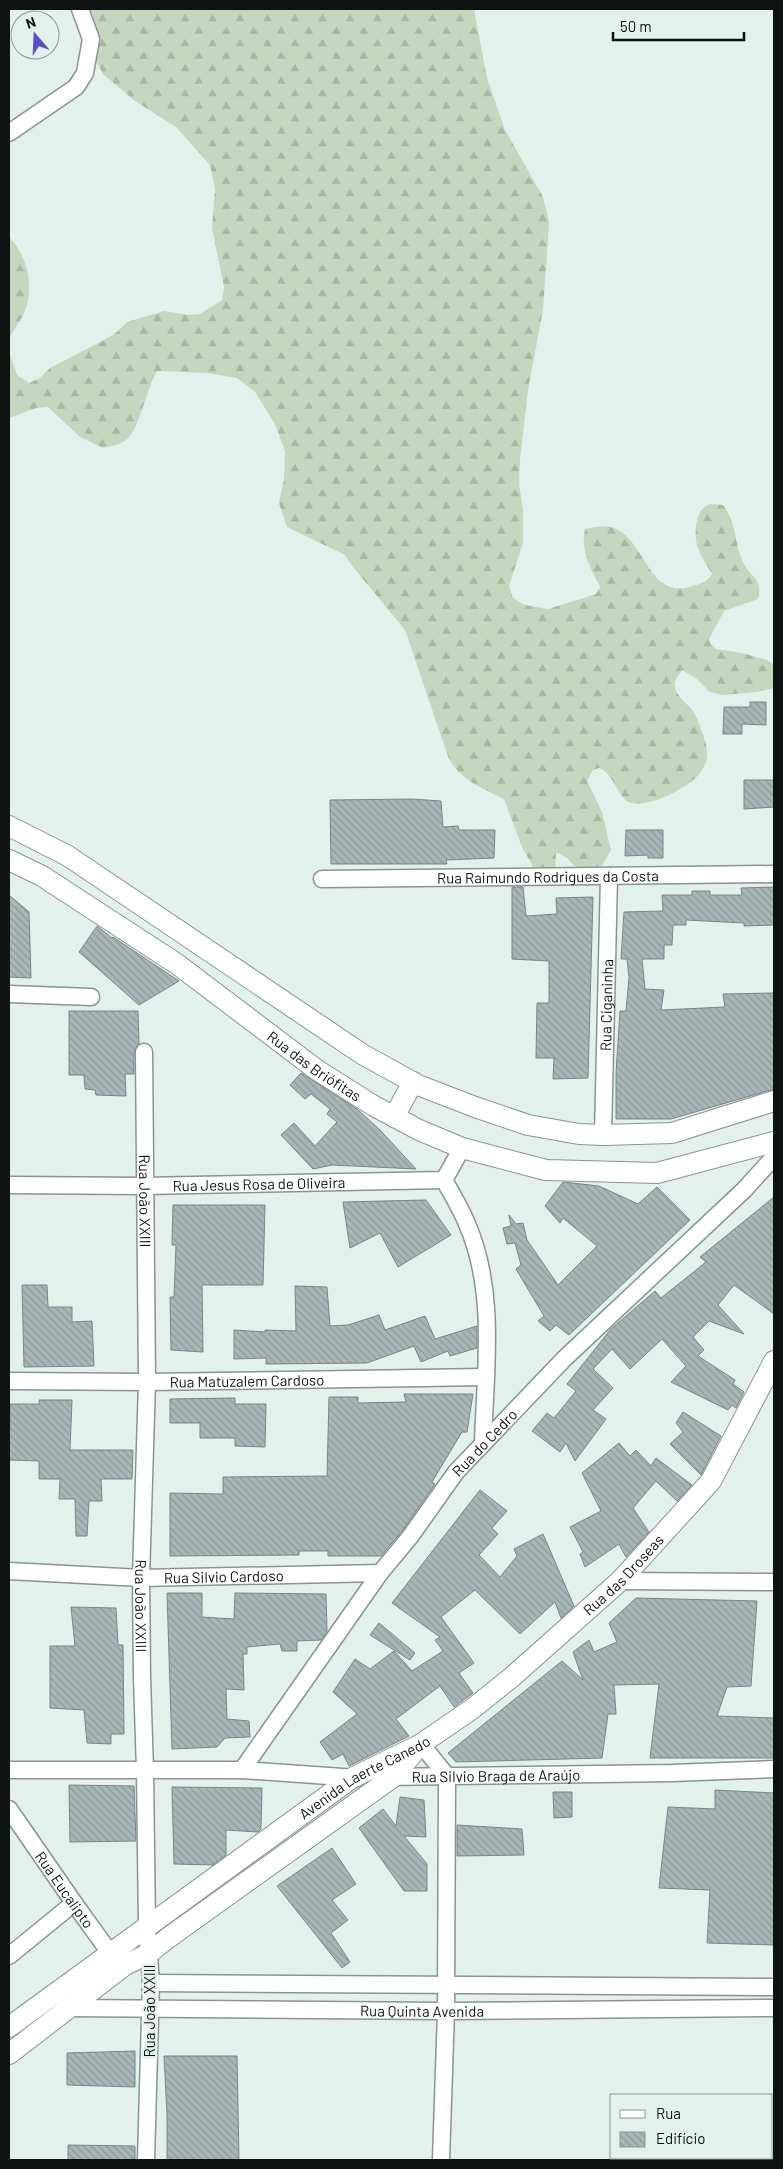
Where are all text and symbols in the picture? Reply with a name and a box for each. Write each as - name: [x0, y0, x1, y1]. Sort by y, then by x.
- north arrow: [10, 10, 60, 60]
- scale bar: [613, 10, 744, 42]
- text: N: [23, 13, 38, 32]
- text: 50 m: [620, 17, 652, 35]
- street label: Rua Raimundo Rodrigues da Costa: [437, 866, 659, 887]
- street label: Rua Ciganinha: [596, 959, 616, 1051]
- street label: Rua das Briófitas: [264, 1027, 365, 1105]
- street label: Rua João XXIII: [136, 1154, 155, 1248]
- street label: Rua Jesus Rosa de Oliveira: [172, 1173, 346, 1194]
- street label: Rua Matuzalem Cardoso: [169, 1370, 325, 1391]
- street label: Rua do Cedro: [448, 1405, 521, 1480]
- street label: Rua das Droseas: [579, 1530, 667, 1619]
- street label: Rua João XXIII: [132, 1559, 151, 1652]
- street label: Rua Silvio Cardoso: [164, 1566, 284, 1587]
- street label: Avenida Laerte Canedo: [295, 1731, 434, 1823]
- street label: Rua Silvio Braga de Araújo: [411, 1765, 580, 1786]
- street label: Rua Eucalipto: [32, 1848, 98, 1931]
- street label: Rua João XXIII: [140, 1965, 158, 2057]
- street label: Rua Quinta Avenida: [360, 2001, 484, 2020]
- legend: [610, 2094, 773, 2159]
- text: Rua: [656, 2104, 681, 2122]
- text: Edifício: [656, 2129, 705, 2147]

